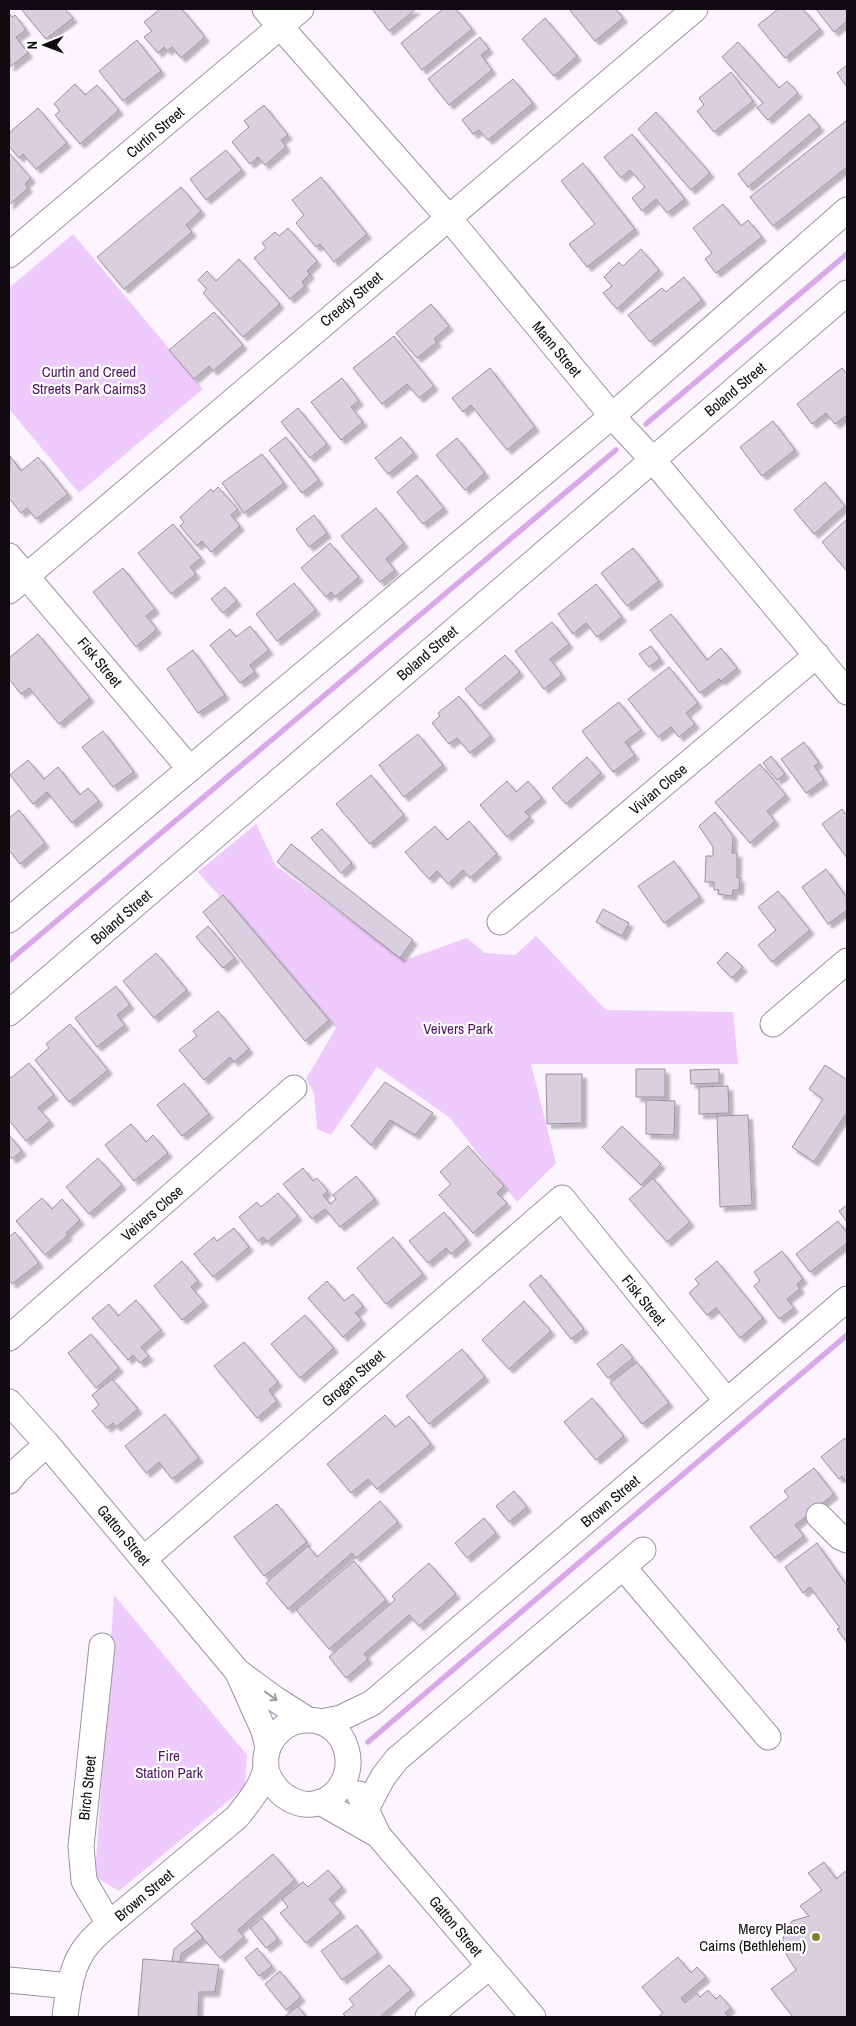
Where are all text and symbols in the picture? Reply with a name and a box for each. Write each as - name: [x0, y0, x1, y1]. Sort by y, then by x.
- north arrow: [20, 20, 70, 70]
- text: N: [23, 41, 41, 50]
- street label: Curtin Street: [122, 101, 189, 162]
- street label: Creedy Street: [315, 266, 387, 331]
- street label: Mann Street: [527, 317, 587, 382]
- street label: Boland Street: [700, 357, 771, 421]
- park label: Curtin and Creed Streets Park Cairns3: [32, 361, 146, 399]
- street label: Boland Street: [392, 620, 462, 685]
- street label: Fisk Street: [73, 632, 128, 692]
- street label: Vivian Close: [625, 759, 691, 819]
- street label: Boland Street: [86, 884, 156, 949]
- park label: Veivers Park: [423, 1018, 494, 1039]
- street label: Veivers Close: [116, 1180, 188, 1246]
- street label: Fisk Street: [617, 1270, 671, 1330]
- street label: Grogan Street: [317, 1344, 389, 1411]
- street label: Brown Street: [576, 1470, 644, 1532]
- street label: Gatton Street: [92, 1500, 156, 1570]
- one-way arrow: [264, 1691, 278, 1701]
- park label: Fire Station Park: [135, 1745, 204, 1783]
- street label: Birch Street: [73, 1754, 101, 1821]
- street label: Brown Street: [110, 1864, 178, 1926]
- street label: Gatton Street: [424, 1891, 488, 1961]
- place label: Mercy Place Cairns (Bethlehem): [699, 1918, 806, 1956]
- marker: Mercy Place Cairns (Bethlehem): [810, 1931, 822, 1943]

